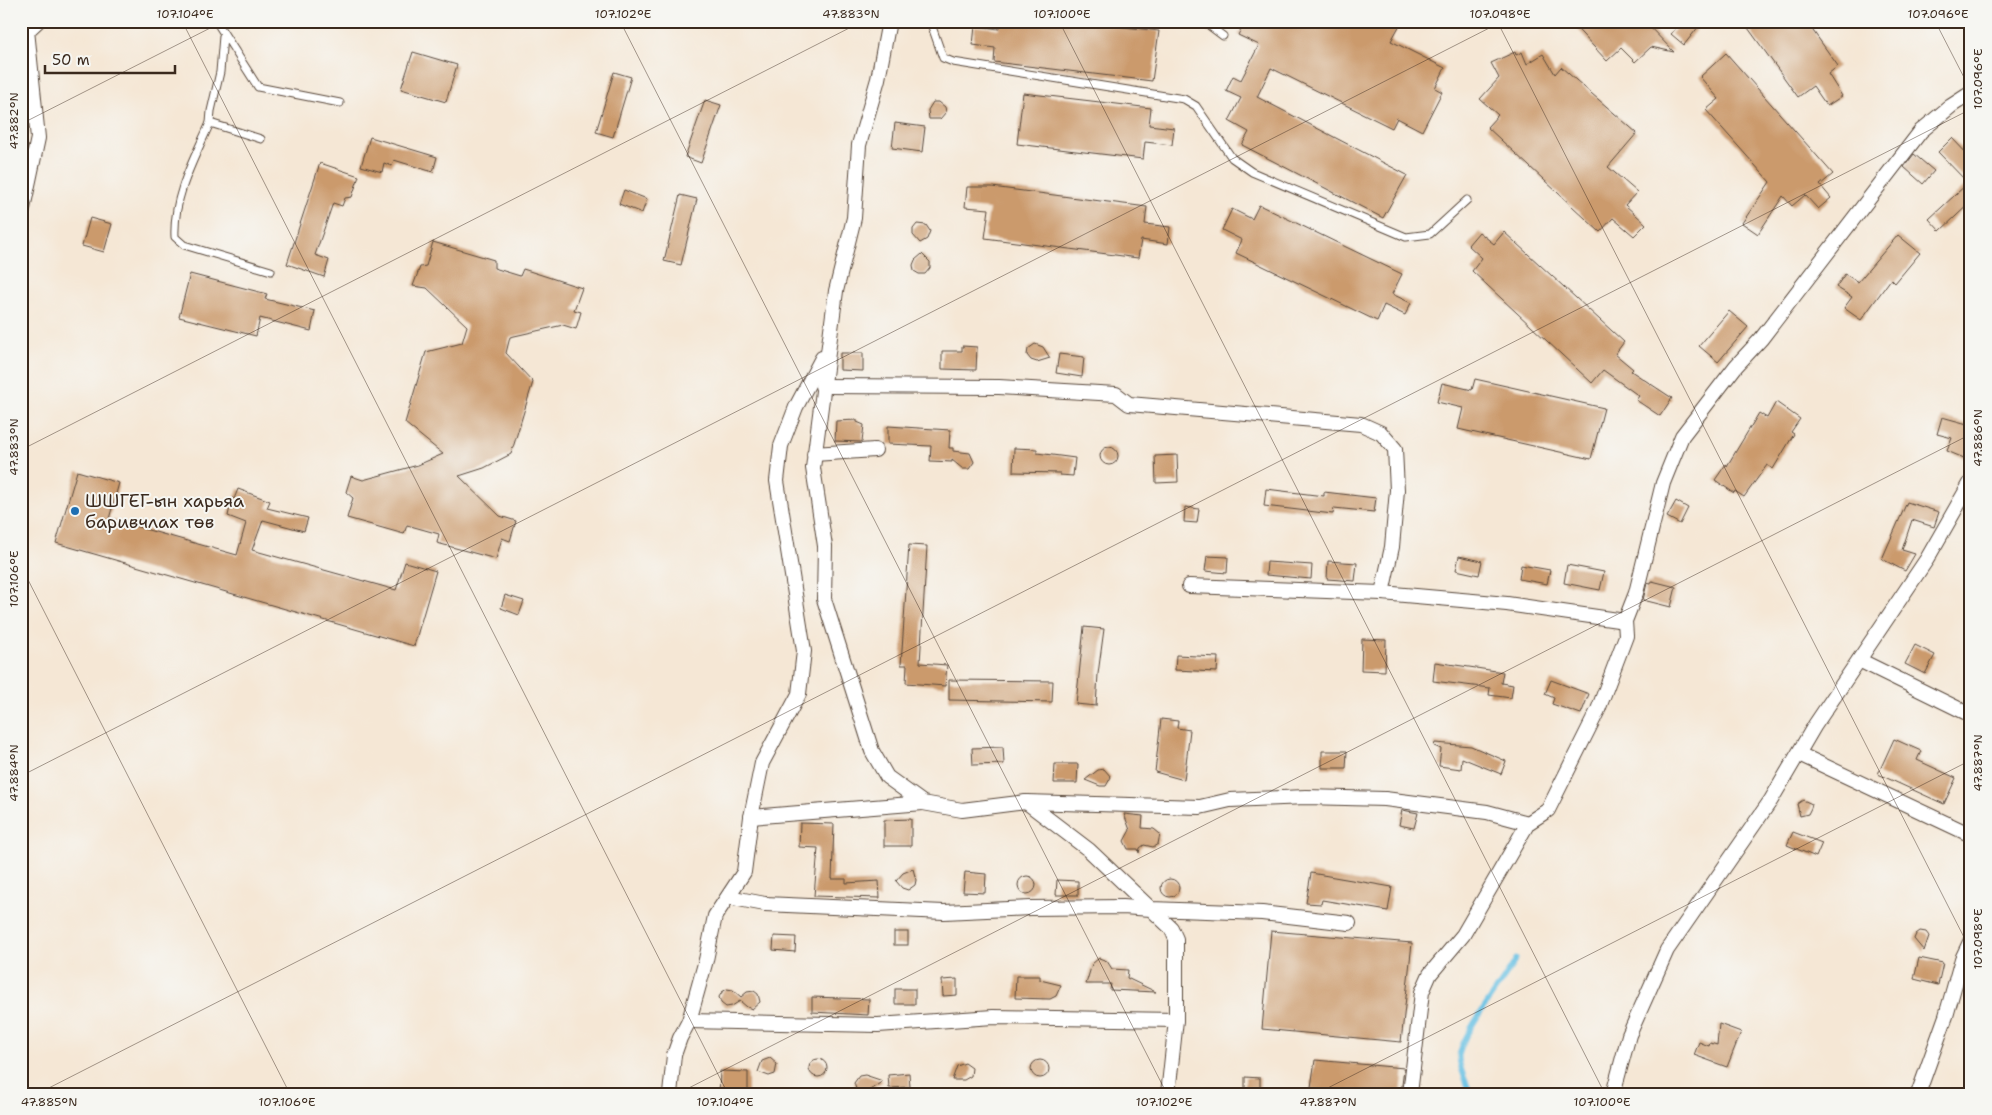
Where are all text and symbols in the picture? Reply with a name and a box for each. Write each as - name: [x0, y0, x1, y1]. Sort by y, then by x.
- text: 107.104°E: [157, 6, 213, 22]
- text: 107.102°E: [595, 6, 651, 22]
- text: 47.883°N: [822, 6, 880, 22]
- text: 107.100°E: [1033, 6, 1091, 22]
- text: 107.098°E: [1470, 6, 1530, 22]
- text: 107.096°E: [1908, 6, 1968, 22]
- scale bar: [45, 42, 175, 74]
- text: 107.096°E: [1970, 49, 1986, 109]
- text: 50 m: [52, 50, 90, 70]
- text: 47.882°N: [6, 92, 22, 150]
- text: 47.886°N: [1970, 409, 1986, 467]
- text: 47.883°N: [6, 418, 22, 476]
- place label: ШШГЕГ-ын харьяа баривчлах төв: [85, 489, 244, 534]
- marker: ШШГЕГ-ын харьяа баривчлах төв: [69, 505, 81, 517]
- text: 107.106°E: [6, 551, 22, 607]
- text: 47.887°N: [1970, 734, 1986, 792]
- text: 47.884°N: [6, 744, 22, 802]
- text: 107.098°E: [1970, 909, 1986, 969]
- text: 47.885°N: [21, 1094, 77, 1110]
- text: 107.106°E: [259, 1094, 315, 1110]
- text: 107.104°E: [697, 1094, 753, 1110]
- text: 107.102°E: [1136, 1094, 1192, 1110]
- text: 47.887°N: [1299, 1094, 1357, 1110]
- text: 107.100°E: [1573, 1094, 1631, 1110]

